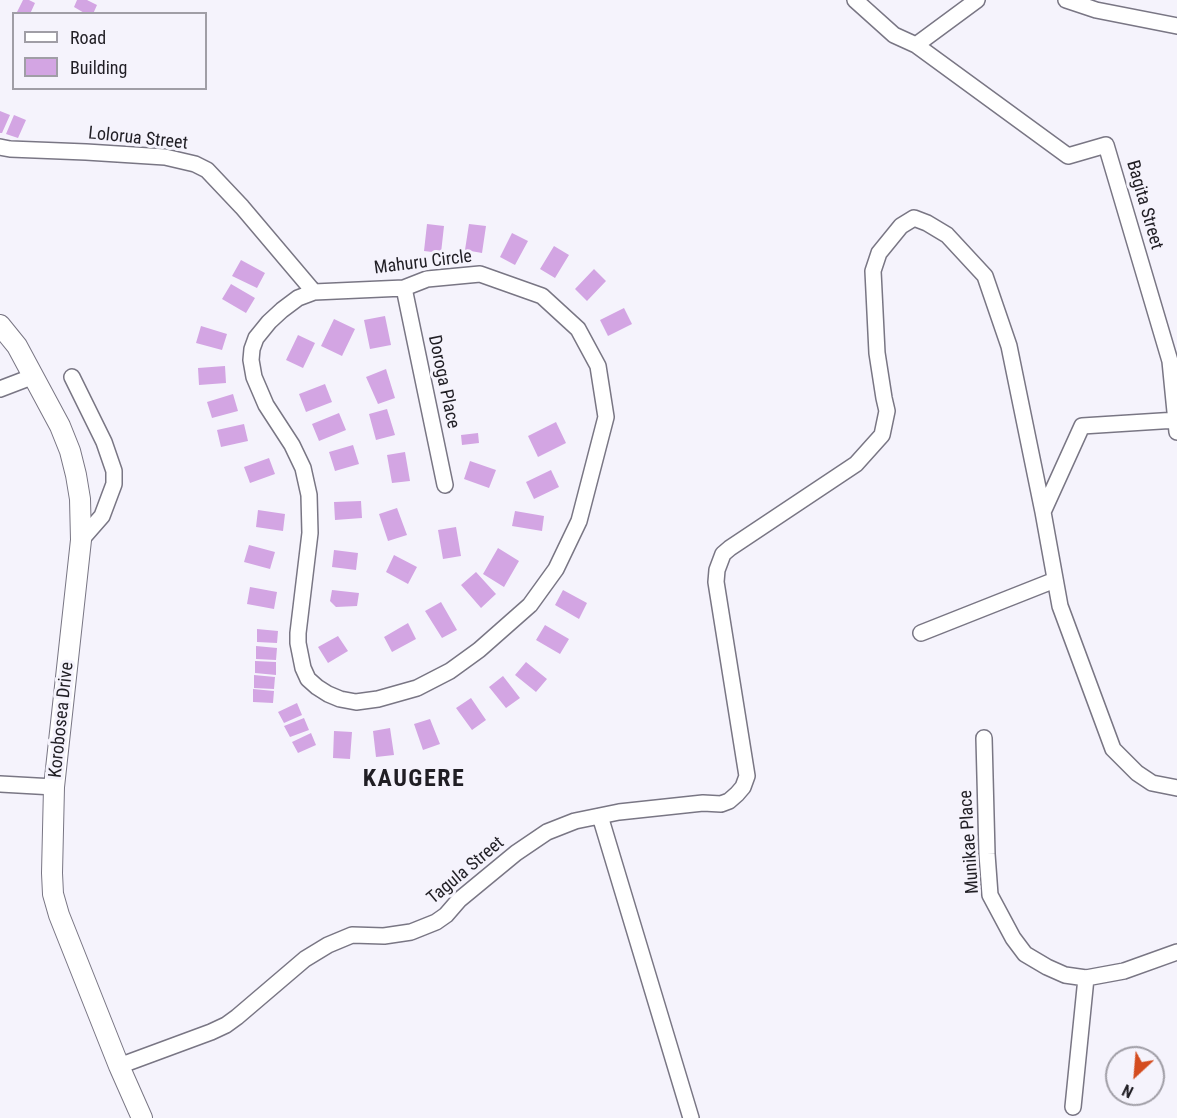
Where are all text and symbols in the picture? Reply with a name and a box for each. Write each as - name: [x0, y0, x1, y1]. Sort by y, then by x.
- legend: [12, 12, 207, 90]
- text: Road: [70, 27, 106, 48]
- text: Building: [70, 57, 127, 78]
- street label: Lolorua Street: [87, 123, 189, 155]
- street label: Bagita Street: [1121, 158, 1167, 252]
- street label: Mahuru Circle: [373, 246, 473, 280]
- street label: Doroga Place: [423, 333, 463, 431]
- street label: Korobosea Drive: [45, 661, 79, 779]
- district label: KAUGERE: [363, 766, 465, 794]
- street label: Munikae Place: [956, 789, 984, 895]
- street label: Tagula Street: [423, 833, 509, 909]
- north arrow: [1105, 1046, 1165, 1106]
- text: N: [1119, 1080, 1136, 1102]

